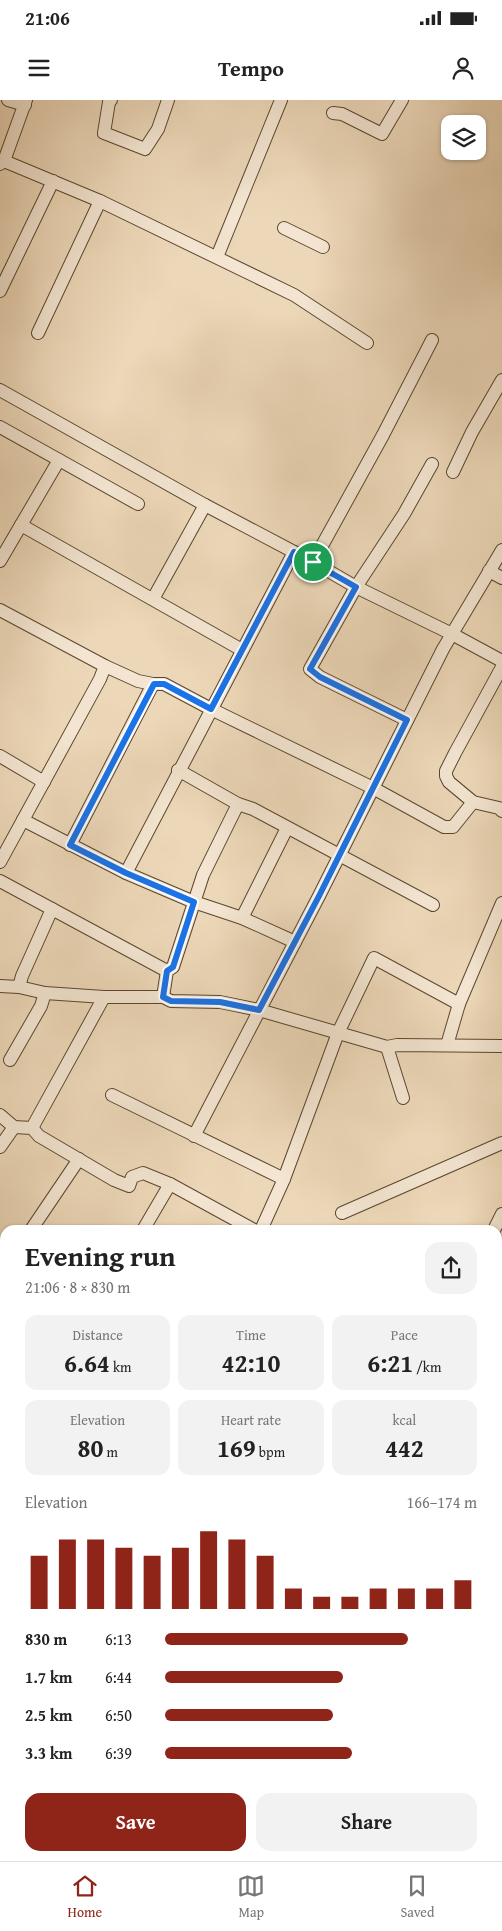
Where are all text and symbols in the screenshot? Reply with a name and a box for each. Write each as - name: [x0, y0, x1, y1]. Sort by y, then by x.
- text: 21:06: [25, 4, 70, 32]
- text: Tempo: [218, 52, 284, 84]
- icon: menu: [25, 54, 53, 82]
- icon: person: [449, 54, 477, 82]
- map controls: [441, 115, 486, 160]
- button: layers: [441, 115, 486, 160]
- pin: [292, 541, 334, 583]
- icon: arrive: [299, 548, 327, 576]
- text: Evening run: [25, 1235, 176, 1276]
- button: share: [425, 1242, 477, 1294]
- text: 21:06 · 8 × 830 m: [25, 1275, 130, 1299]
- text: Distance: [73, 1325, 123, 1345]
- text: Time: [236, 1325, 266, 1345]
- text: Pace: [391, 1325, 418, 1345]
- text: 6.64: [64, 1345, 110, 1381]
- text: 42:10: [222, 1345, 280, 1381]
- text: 6:21: [367, 1345, 413, 1381]
- text: km: [110, 1357, 131, 1377]
- text: /km: [413, 1357, 441, 1377]
- text: Elevation: [70, 1410, 125, 1430]
- text: Heart rate: [221, 1410, 281, 1430]
- text: kcal: [392, 1410, 416, 1430]
- text: 80: [77, 1430, 103, 1466]
- text: 169: [217, 1430, 256, 1466]
- text: 442: [385, 1430, 424, 1466]
- text: m: [103, 1442, 118, 1462]
- text: bpm: [256, 1442, 285, 1462]
- text: Elevation: [25, 1490, 88, 1514]
- text: 166–174 m: [407, 1490, 477, 1514]
- text: 830 m: [25, 1627, 67, 1651]
- text: 6:13: [105, 1627, 132, 1651]
- text: 1.7 km: [25, 1665, 72, 1689]
- text: 6:44: [105, 1665, 132, 1689]
- text: 2.5 km: [25, 1703, 72, 1727]
- text: 6:50: [105, 1703, 132, 1727]
- text: 3.3 km: [25, 1741, 72, 1765]
- text: 6:39: [105, 1741, 132, 1765]
- button: Save: [25, 1793, 246, 1851]
- button: Share: [256, 1793, 477, 1851]
- tab: Home: [68, 1872, 102, 1922]
- tab: Map: [237, 1872, 265, 1922]
- tab: Saved: [400, 1872, 434, 1922]

